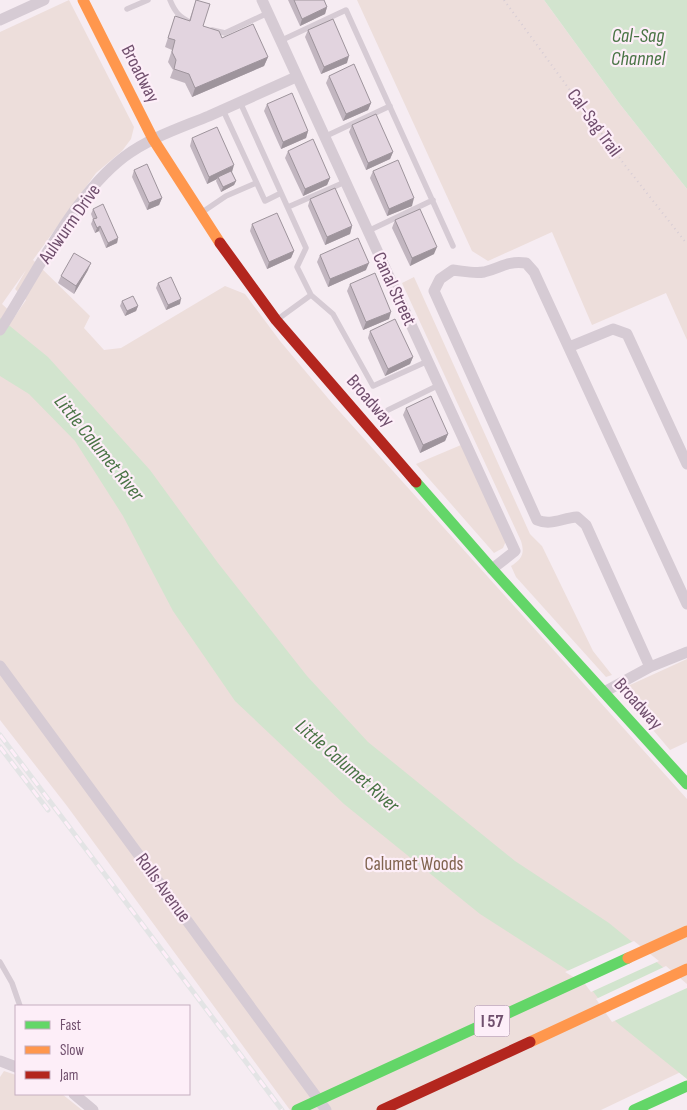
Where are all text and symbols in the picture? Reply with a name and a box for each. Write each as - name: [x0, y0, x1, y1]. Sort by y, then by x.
- water label: Cal-Sag Channel: [611, 24, 666, 71]
- street label: Broadway: [116, 41, 165, 107]
- street label: Cal-Sag Trail: [562, 84, 626, 162]
- street label: Aulwurm Drive: [34, 180, 106, 269]
- street label: Canal Street: [367, 249, 421, 330]
- street label: Broadway: [341, 370, 399, 432]
- water label: Little Calumet River: [49, 390, 150, 507]
- street label: Broadway: [609, 673, 668, 735]
- water label: Little Calumet River: [290, 714, 405, 818]
- street label: Rolls Avenue: [130, 849, 196, 927]
- park label: Calumet Woods: [365, 853, 464, 876]
- legend: [15, 1005, 190, 1095]
- road number: I 57: [474, 1006, 510, 1036]
- text: Fast: [60, 1016, 82, 1035]
- text: Slow: [60, 1041, 84, 1060]
- text: Jam: [59, 1066, 78, 1085]

